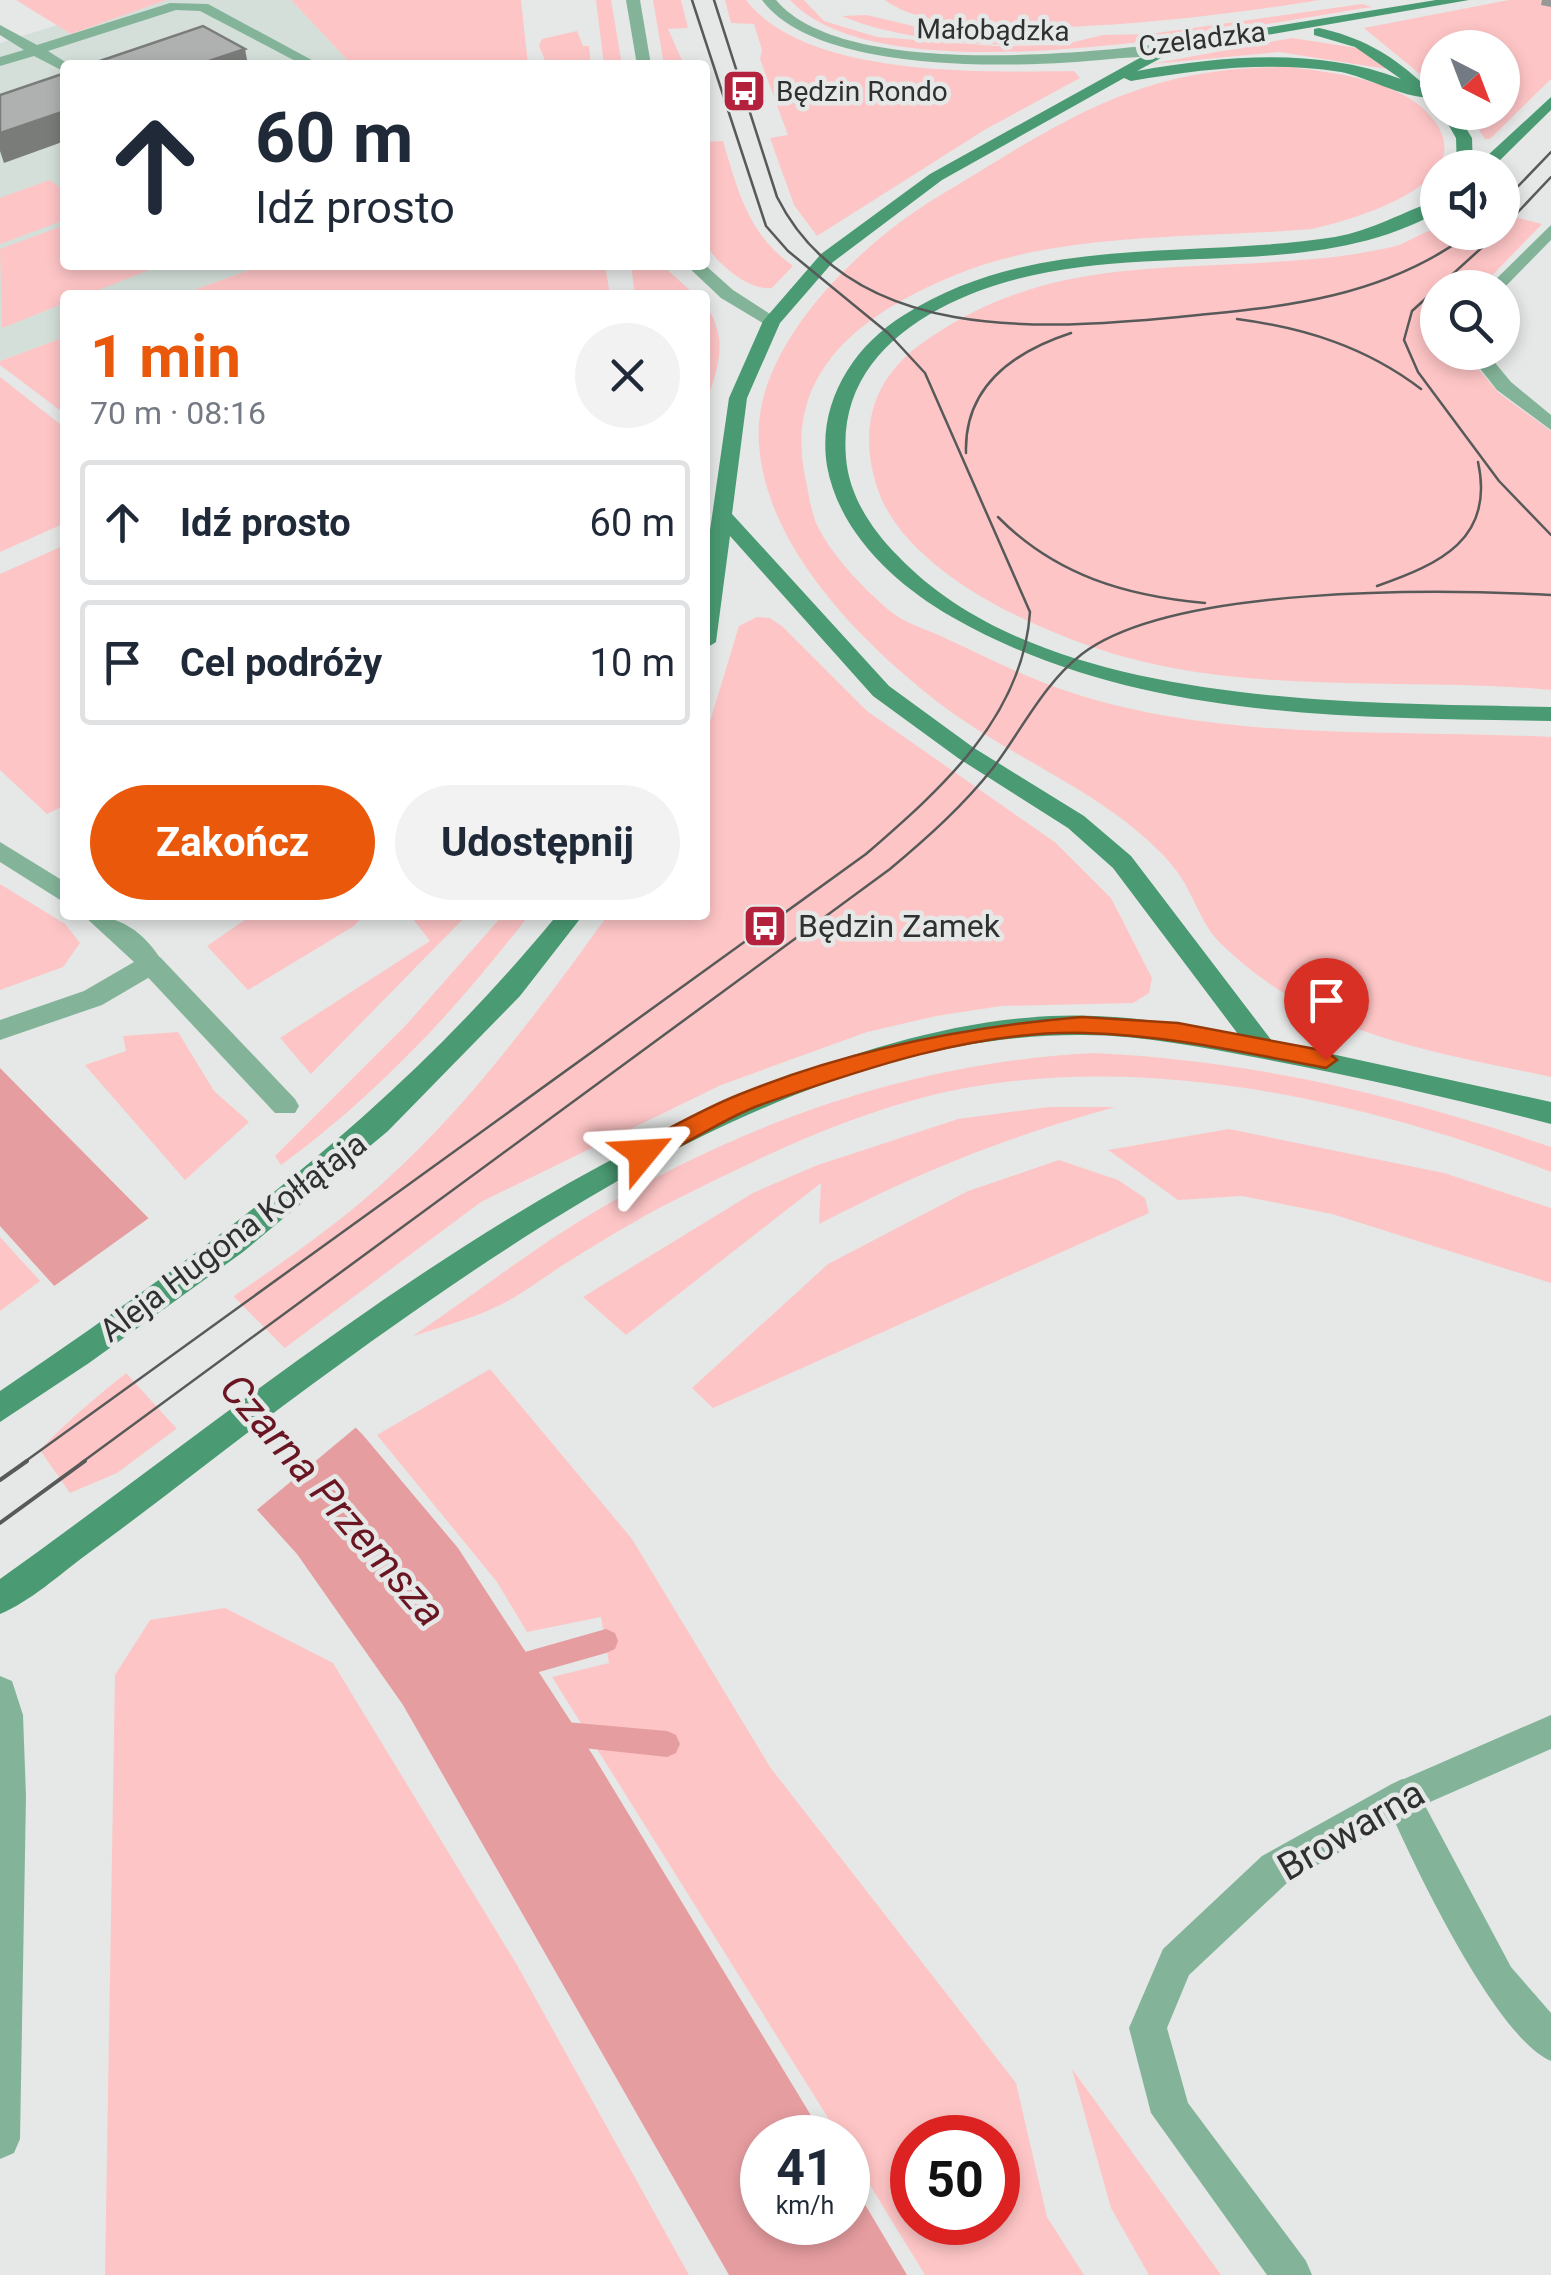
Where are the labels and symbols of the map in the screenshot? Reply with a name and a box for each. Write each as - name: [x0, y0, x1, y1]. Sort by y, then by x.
- street label: Małobądzka: [916, 12, 1070, 48]
- street label: Czeladzka: [1137, 15, 1267, 63]
- north arrow: [1420, 30, 1520, 130]
- bus stop icon: Będzin Rondo: [721, 68, 767, 114]
- place label: Będzin Rondo: [776, 75, 948, 108]
- bus stop icon: Będzin Zamek: [742, 903, 788, 949]
- place label: Będzin Zamek: [798, 907, 1001, 945]
- pin: [1284, 958, 1369, 1061]
- position arrow: [591, 1101, 695, 1205]
- street label: Aleja Hugona Kołłątaja: [92, 1124, 374, 1350]
- water label: Czarna Przemsza: [210, 1364, 456, 1636]
- street label: Browarna: [1270, 1771, 1432, 1889]
- speed limit sign: 50: [890, 2115, 1020, 2245]

